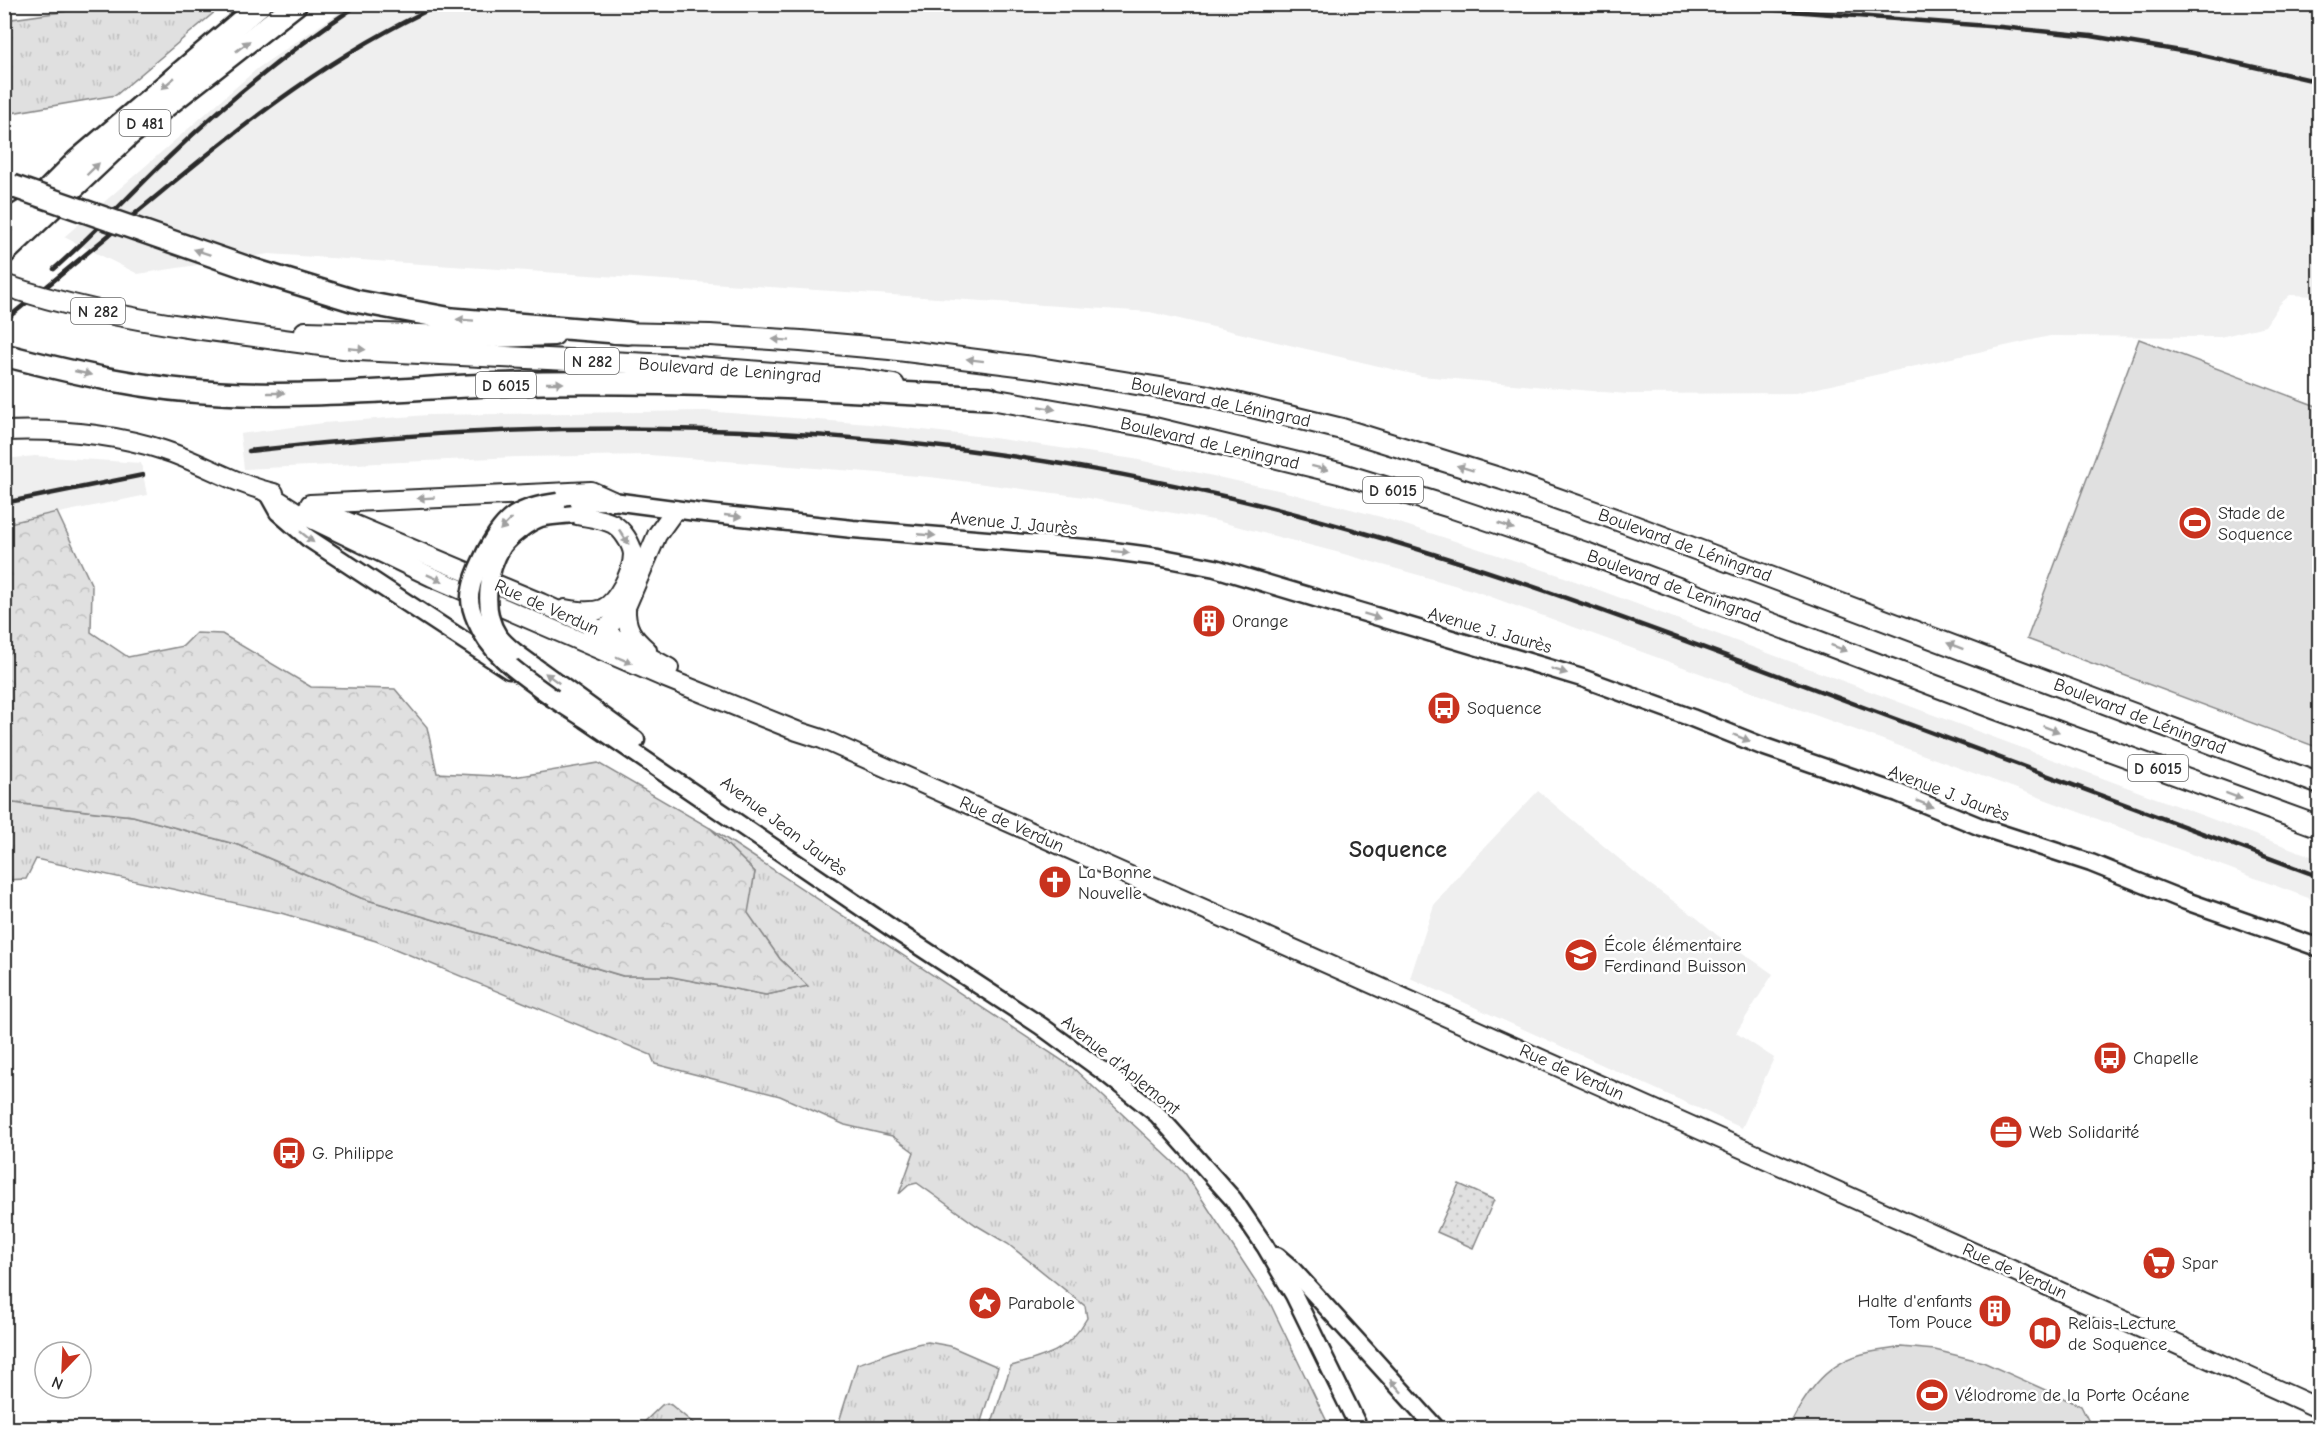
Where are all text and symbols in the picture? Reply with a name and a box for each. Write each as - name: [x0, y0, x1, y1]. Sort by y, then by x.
- one-way arrow: [235, 39, 251, 52]
- one-way arrow: [161, 76, 176, 89]
- road number: D 481: [120, 110, 170, 136]
- one-way arrow: [85, 163, 99, 177]
- one-way arrow: [193, 247, 211, 257]
- road number: N 282: [71, 298, 125, 324]
- one-way arrow: [455, 315, 474, 325]
- one-way arrow: [771, 335, 790, 345]
- one-way arrow: [347, 344, 366, 354]
- road number: N 282: [565, 348, 619, 374]
- street label: Boulevard de Leningrad: [638, 354, 822, 387]
- one-way arrow: [965, 355, 984, 365]
- one-way arrow: [74, 369, 93, 378]
- road number: D 6015: [476, 372, 536, 398]
- street label: Boulevard de Léningrad: [1129, 373, 1313, 432]
- one-way arrow: [545, 378, 564, 388]
- one-way arrow: [267, 388, 286, 398]
- one-way arrow: [1038, 404, 1057, 413]
- street label: Boulevard de Leningrad: [1118, 413, 1301, 474]
- one-way arrow: [1456, 463, 1474, 472]
- one-way arrow: [1311, 464, 1329, 474]
- road number: D 6015: [1363, 477, 1423, 503]
- one-way arrow: [416, 493, 435, 502]
- place label: Stade de Soquence: [2218, 503, 2293, 545]
- street label: Boulevard de Léningrad: [1595, 504, 1774, 587]
- sports icon: Stade de Soquence: [2177, 505, 2213, 541]
- street label: Avenue J. Jaurès: [949, 507, 1078, 540]
- one-way arrow: [724, 511, 743, 521]
- one-way arrow: [499, 516, 513, 530]
- one-way arrow: [1497, 521, 1515, 531]
- one-way arrow: [618, 528, 629, 545]
- one-way arrow: [299, 530, 315, 543]
- one-way arrow: [918, 530, 937, 540]
- street label: Boulevard de Leningrad: [1584, 545, 1763, 628]
- one-way arrow: [1112, 547, 1131, 557]
- one-way arrow: [426, 574, 444, 583]
- street label: Rue de Verdun: [491, 575, 602, 640]
- building icon: Orange: [1191, 603, 1227, 639]
- street label: Avenue J. Jaurès: [1426, 603, 1554, 658]
- place label: Orange: [1232, 611, 1288, 632]
- one-way arrow: [1363, 612, 1381, 621]
- one-way arrow: [1945, 641, 1963, 651]
- one-way arrow: [1830, 643, 1848, 653]
- one-way arrow: [616, 655, 634, 665]
- one-way arrow: [1550, 667, 1568, 676]
- one-way arrow: [544, 672, 560, 684]
- street label: Boulevard de Léningrad: [2051, 674, 2229, 759]
- bus stop icon: Soquence: [1426, 690, 1462, 726]
- place label: Soquence: [1467, 698, 1542, 719]
- one-way arrow: [2042, 724, 2060, 734]
- one-way arrow: [1733, 734, 1751, 743]
- road number: D 6015: [2128, 755, 2188, 781]
- street label: Avenue J. Jaurès: [1885, 761, 2012, 826]
- street label: Avenue Jean Jaurès: [716, 772, 851, 881]
- one-way arrow: [2226, 791, 2244, 801]
- street label: Rue de Verdun: [956, 792, 1067, 857]
- one-way arrow: [1916, 800, 1934, 809]
- district label: Soquence: [1349, 835, 1447, 863]
- place label: La Bonne Nouvelle: [1078, 862, 1152, 904]
- church icon: La Bonne Nouvelle: [1037, 864, 1073, 900]
- place label: École élémentaire Ferdinand Buisson: [1604, 934, 1746, 977]
- school or university icon: École élémentaire Ferdinand Buisson: [1563, 937, 1599, 973]
- street label: Avenue d'Aplemont: [1057, 1011, 1185, 1120]
- street label: Rue de Verdun: [1516, 1040, 1627, 1105]
- bus stop icon: Chapelle: [2092, 1040, 2128, 1076]
- place label: Chapelle: [2133, 1048, 2198, 1069]
- office icon: Web Solidarité: [1988, 1114, 2024, 1150]
- place label: Web Solidarité: [2029, 1122, 2139, 1143]
- bus stop icon: G. Philippe: [271, 1135, 307, 1171]
- place label: G. Philippe: [312, 1143, 394, 1164]
- street label: Rue de Verdun: [1959, 1239, 2070, 1304]
- supermarket icon: Spar: [2141, 1245, 2177, 1281]
- place label: Spar: [2182, 1253, 2219, 1274]
- place icon: Parabole: [967, 1285, 1003, 1321]
- place label: Halte d'enfants Tom Pouce: [1857, 1291, 1972, 1333]
- place label: Parabole: [1008, 1293, 1075, 1314]
- building icon: Halte d'enfants Tom Pouce: [1977, 1293, 2013, 1329]
- place label: Relais-Lecture de Soquence: [2068, 1313, 2176, 1355]
- library icon: Relais-Lecture de Soquence: [2027, 1315, 2063, 1351]
- north arrow: [33, 1340, 93, 1400]
- text: N: [49, 1373, 66, 1393]
- sports icon: Vélodrome de la Porte Océane: [1914, 1377, 1950, 1413]
- one-way arrow: [1390, 1379, 1403, 1394]
- place label: Vélodrome de la Porte Océane: [1955, 1385, 2189, 1406]

